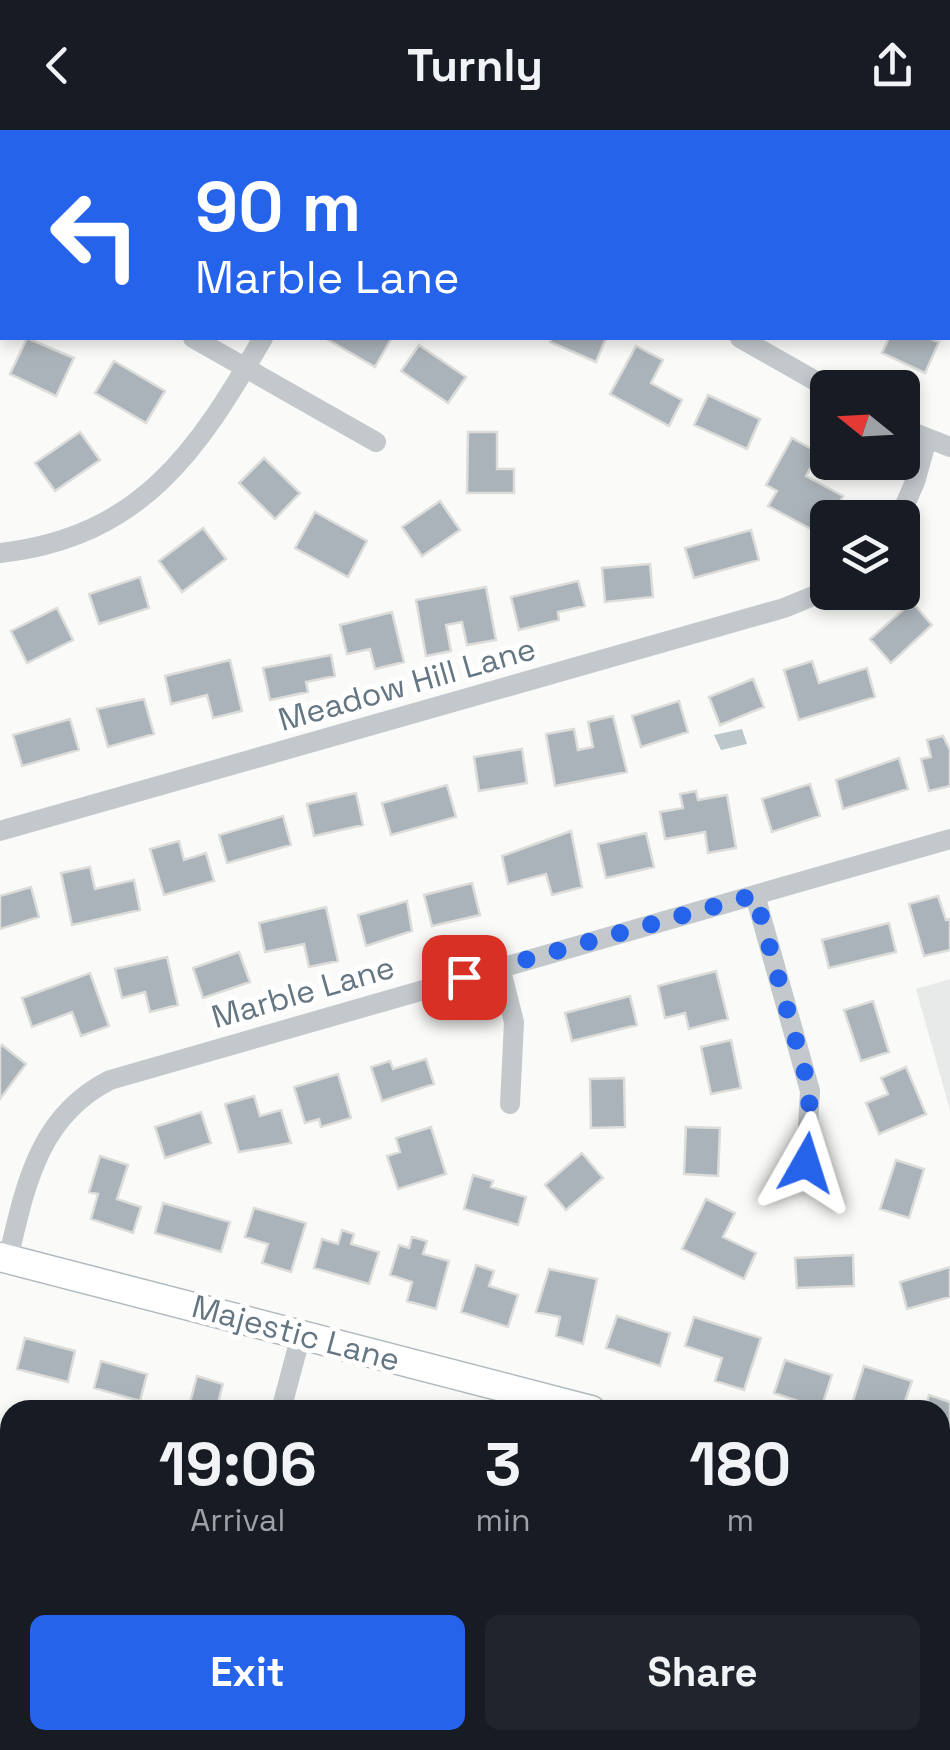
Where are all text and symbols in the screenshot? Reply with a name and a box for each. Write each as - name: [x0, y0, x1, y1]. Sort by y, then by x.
- text: Turnly: [407, 37, 543, 94]
- icon: back: [30, 38, 85, 93]
- icon: share: [865, 38, 920, 93]
- text: 90 m: [195, 162, 361, 251]
- icon: left: [30, 170, 160, 300]
- text: Marble Lane: [195, 249, 460, 306]
- north arrow: [810, 370, 920, 480]
- map controls: [810, 370, 920, 610]
- button: layers: [810, 500, 920, 610]
- street label: Meadow Hill Lane: [274, 628, 540, 740]
- pin: [422, 935, 507, 1020]
- street label: Marble Lane: [207, 947, 399, 1037]
- icon: arrive: [437, 950, 492, 1005]
- position arrow: [754, 1111, 858, 1215]
- street label: Majestic Lane: [188, 1286, 404, 1380]
- text: 19:06: [159, 1426, 317, 1503]
- text: 3: [485, 1426, 521, 1503]
- text: 180: [689, 1426, 791, 1503]
- text: Arrival: [190, 1500, 285, 1540]
- text: min: [476, 1500, 531, 1540]
- text: m: [726, 1500, 754, 1540]
- button: Exit: [30, 1615, 465, 1730]
- button: Share: [485, 1615, 920, 1730]

